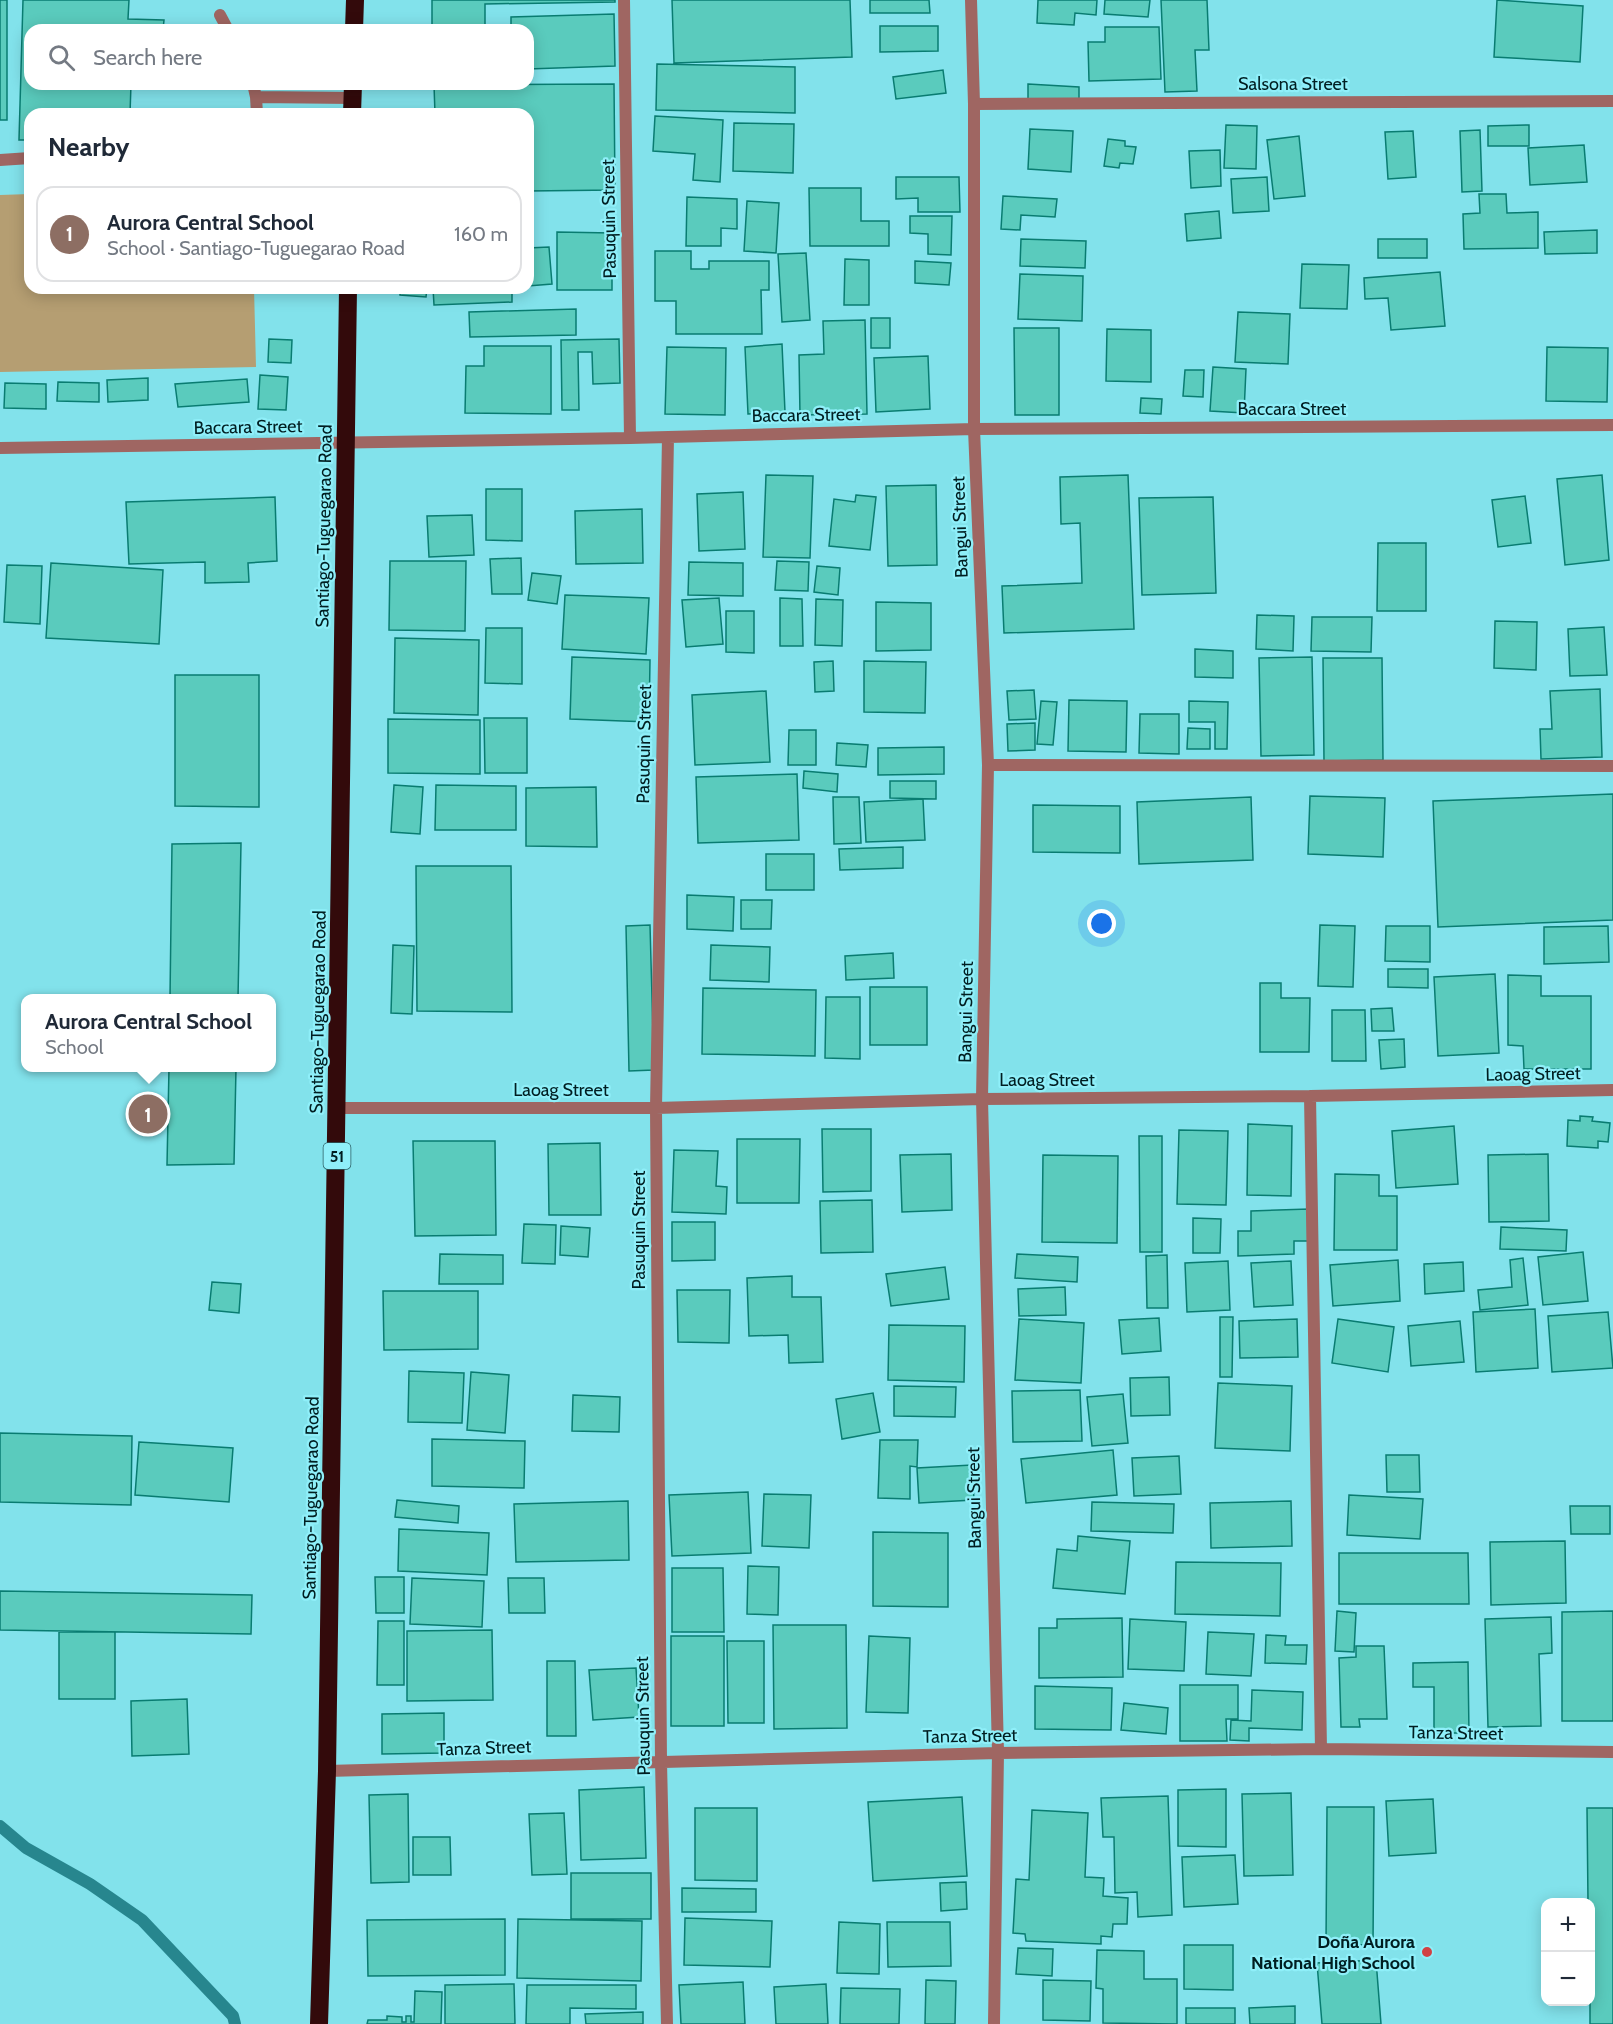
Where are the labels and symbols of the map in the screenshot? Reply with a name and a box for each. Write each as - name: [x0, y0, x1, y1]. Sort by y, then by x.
- street label: Salsona Street: [1238, 73, 1348, 95]
- street label: Pasuquin Street: [597, 159, 621, 279]
- street label: Baccara Street: [1238, 398, 1346, 420]
- street label: Baccara Street: [751, 403, 861, 427]
- street label: Baccara Street: [193, 415, 303, 439]
- street label: Santiago-Tuguegarao Road: [311, 424, 337, 628]
- street label: Bangui Street: [947, 476, 973, 578]
- street label: Pasuquin Street: [632, 684, 656, 804]
- your location: [1087, 909, 1116, 938]
- street label: Santiago-Tuguegarao Road: [305, 910, 331, 1114]
- street label: Bangui Street: [954, 961, 978, 1063]
- street label: Laoag Street: [1485, 1062, 1581, 1086]
- street label: Laoag Street: [999, 1069, 1095, 1091]
- street label: Laoag Street: [513, 1079, 609, 1101]
- pin: 1: [128, 1092, 168, 1136]
- road number: 51: [324, 1143, 350, 1169]
- street label: Pasuquin Street: [628, 1170, 650, 1290]
- street label: Santiago-Tuguegarao Road: [298, 1396, 324, 1600]
- street label: Bangui Street: [962, 1447, 986, 1549]
- street label: Pasuquin Street: [631, 1656, 655, 1776]
- street label: Tanza Street: [1408, 1721, 1504, 1745]
- street label: Tanza Street: [922, 1724, 1018, 1748]
- street label: Tanza Street: [436, 1735, 532, 1761]
- place label: Doña Aurora National High School: [1251, 1931, 1415, 1974]
- marker: Doña Aurora National High School: [1420, 1945, 1434, 1959]

